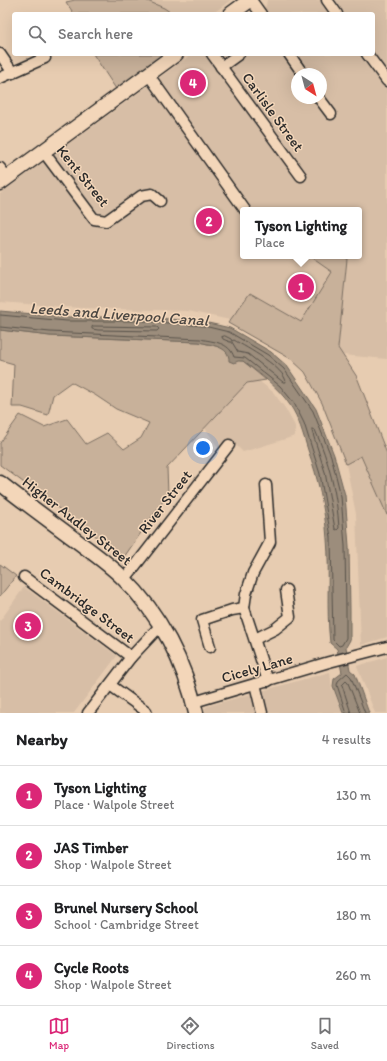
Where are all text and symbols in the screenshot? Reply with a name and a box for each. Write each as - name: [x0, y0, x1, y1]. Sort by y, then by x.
- search box: [12, 12, 375, 56]
- icon: search: [26, 23, 48, 45]
- text: Search here: [58, 25, 133, 43]
- pin: 4: [180, 68, 206, 98]
- north arrow: [291, 68, 327, 104]
- street label: Carlisle Street: [238, 69, 308, 155]
- street label: Kent Street: [53, 142, 114, 211]
- pin: 2: [196, 206, 222, 236]
- popup: [240, 207, 362, 259]
- text: Tyson Lighting: [255, 217, 347, 235]
- text: Place: [255, 235, 285, 250]
- pin: 1: [288, 272, 314, 302]
- water label: Leeds and Liverpool Canal: [29, 298, 211, 330]
- your location: [193, 438, 213, 458]
- street label: River Street: [135, 466, 196, 537]
- street label: Higher Audley Street: [19, 473, 136, 570]
- street label: Cambridge Street: [36, 563, 138, 647]
- pin: 3: [15, 611, 41, 641]
- street label: Cicely Lane: [219, 649, 295, 687]
- text: Nearby: [16, 729, 68, 749]
- text: 4 results: [322, 732, 371, 747]
- text: Tyson Lighting: [54, 779, 147, 797]
- text: 1: [26, 788, 32, 803]
- text: 130 m: [336, 788, 371, 803]
- text: Place · Walpole Street: [54, 797, 174, 812]
- text: JAS Timber: [54, 839, 128, 857]
- text: 2: [26, 848, 32, 863]
- text: 160 m: [336, 848, 371, 863]
- text: Shop · Walpole Street: [54, 857, 172, 872]
- text: Brunel Nursery School: [54, 899, 198, 917]
- text: 3: [25, 908, 33, 923]
- text: 180 m: [336, 908, 371, 923]
- text: School · Cambridge Street: [54, 917, 199, 932]
- text: Cycle Roots: [54, 959, 129, 977]
- text: 4: [25, 968, 33, 983]
- text: 260 m: [335, 968, 371, 983]
- text: Shop · Walpole Street: [54, 977, 172, 992]
- tab: Map: [48, 1015, 70, 1052]
- tab: Directions: [166, 1015, 215, 1052]
- tab: Saved: [311, 1015, 339, 1052]

